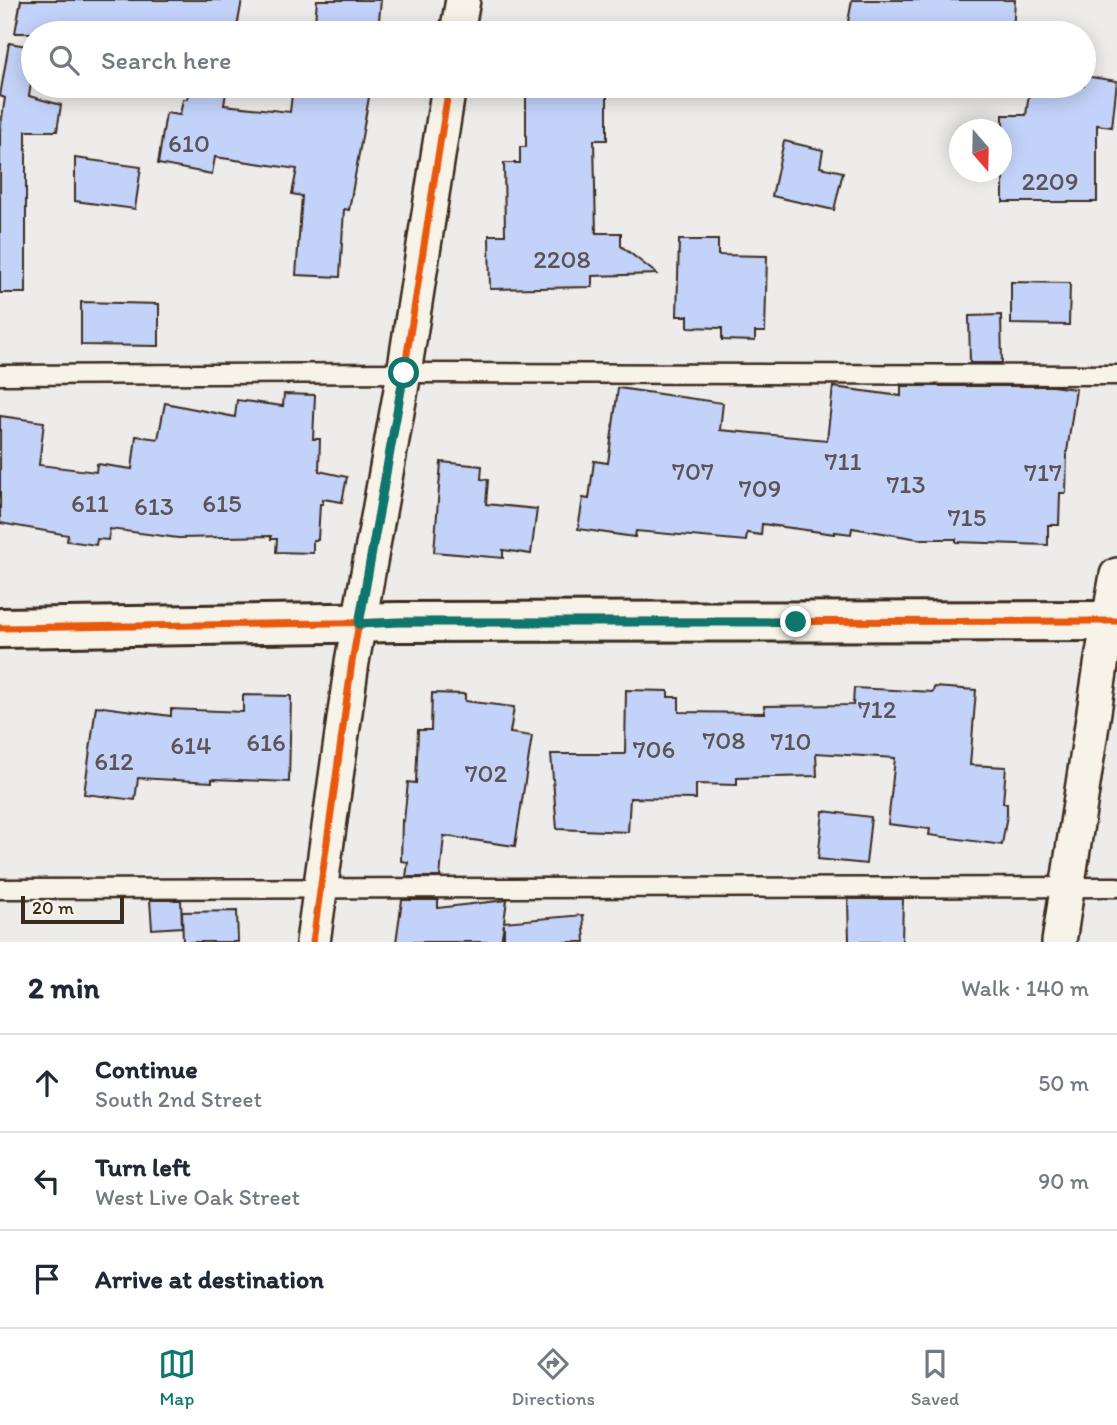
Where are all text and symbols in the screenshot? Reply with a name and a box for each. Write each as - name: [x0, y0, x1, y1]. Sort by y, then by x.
- search box: [21, 21, 1096, 98]
- icon: search: [45, 41, 83, 79]
- text: Search here: [101, 44, 231, 76]
- north arrow: [949, 119, 1012, 182]
- house number: 610: [168, 127, 210, 159]
- house number: 2209: [1022, 165, 1078, 197]
- house number: 2208: [533, 243, 591, 275]
- route start: [388, 357, 419, 388]
- house number: 711: [824, 445, 862, 477]
- house number: 707: [672, 455, 714, 487]
- house number: 717: [1024, 456, 1062, 488]
- house number: 713: [886, 468, 926, 500]
- house number: 709: [739, 472, 781, 504]
- house number: 611: [71, 487, 109, 519]
- house number: 615: [202, 487, 242, 519]
- house number: 613: [134, 490, 174, 522]
- house number: 715: [948, 501, 986, 533]
- route end: [780, 606, 811, 637]
- house number: 712: [858, 693, 897, 725]
- house number: 708: [702, 724, 746, 756]
- house number: 710: [771, 725, 811, 757]
- house number: 616: [246, 726, 286, 758]
- house number: 614: [170, 729, 212, 761]
- house number: 706: [633, 733, 675, 765]
- house number: 612: [94, 745, 134, 777]
- house number: 702: [465, 757, 508, 789]
- scale bar: [21, 893, 124, 925]
- text: 20 m: [32, 896, 74, 919]
- text: 2 min: [28, 969, 99, 1006]
- text: Walk · 140 m: [961, 974, 1089, 1002]
- text: Continue: [95, 1053, 198, 1085]
- icon: ahead: [28, 1064, 66, 1102]
- text: 50 m: [1038, 1069, 1089, 1097]
- text: South 2nd Street: [95, 1085, 262, 1113]
- text: Turn left: [95, 1151, 191, 1183]
- icon: left: [28, 1162, 66, 1200]
- text: 90 m: [1038, 1167, 1089, 1195]
- text: West Live Oak Street: [95, 1183, 300, 1211]
- icon: arrive: [28, 1260, 66, 1298]
- text: Arrive at destination: [95, 1263, 324, 1295]
- tab: Map: [158, 1345, 196, 1410]
- tab: Directions: [511, 1345, 595, 1410]
- tab: Saved: [911, 1345, 959, 1410]

